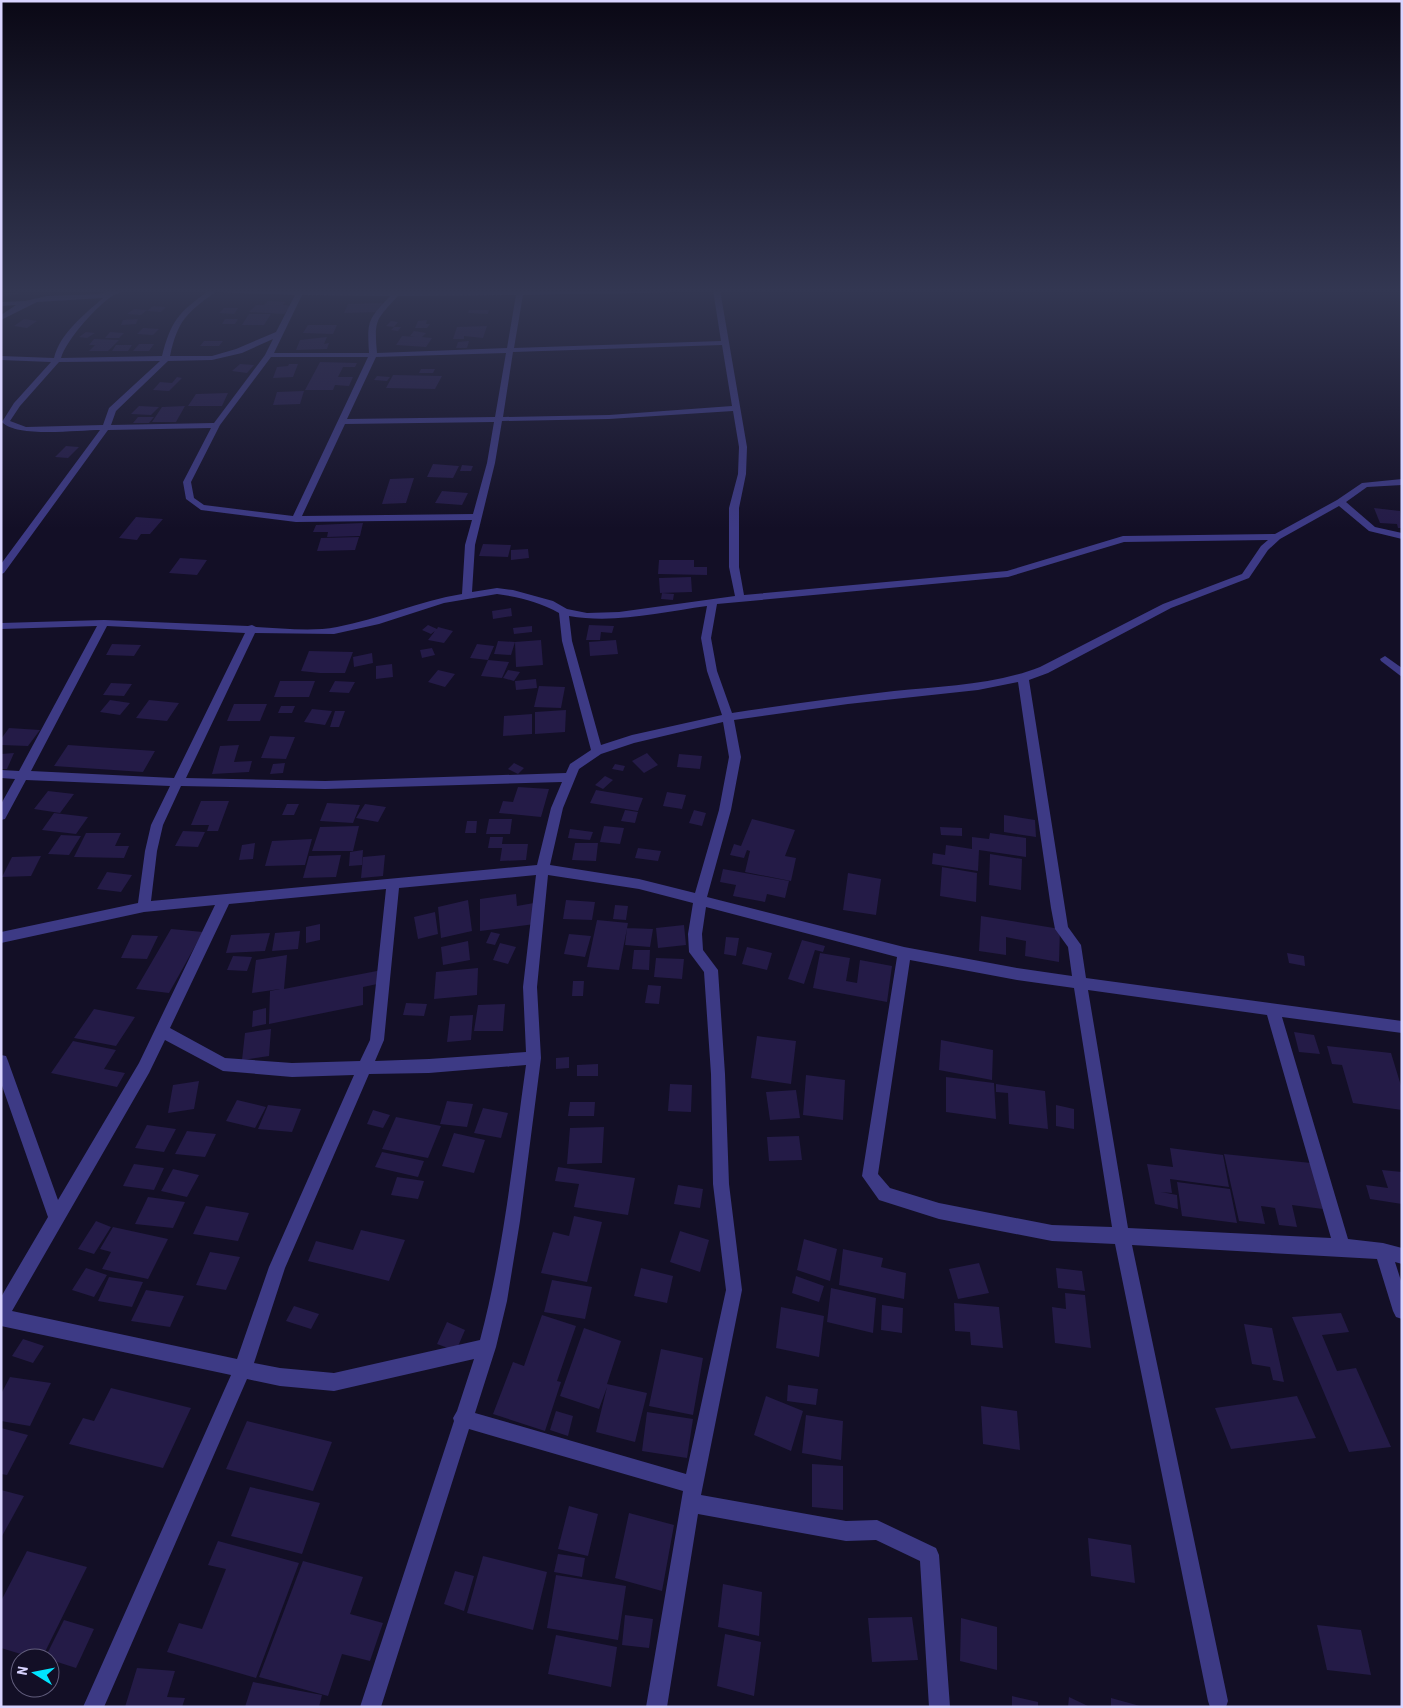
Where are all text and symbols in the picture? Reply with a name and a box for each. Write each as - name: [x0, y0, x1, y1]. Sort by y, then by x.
- north arrow: [10, 1648, 60, 1698]
- text: N: [14, 1665, 31, 1676]

